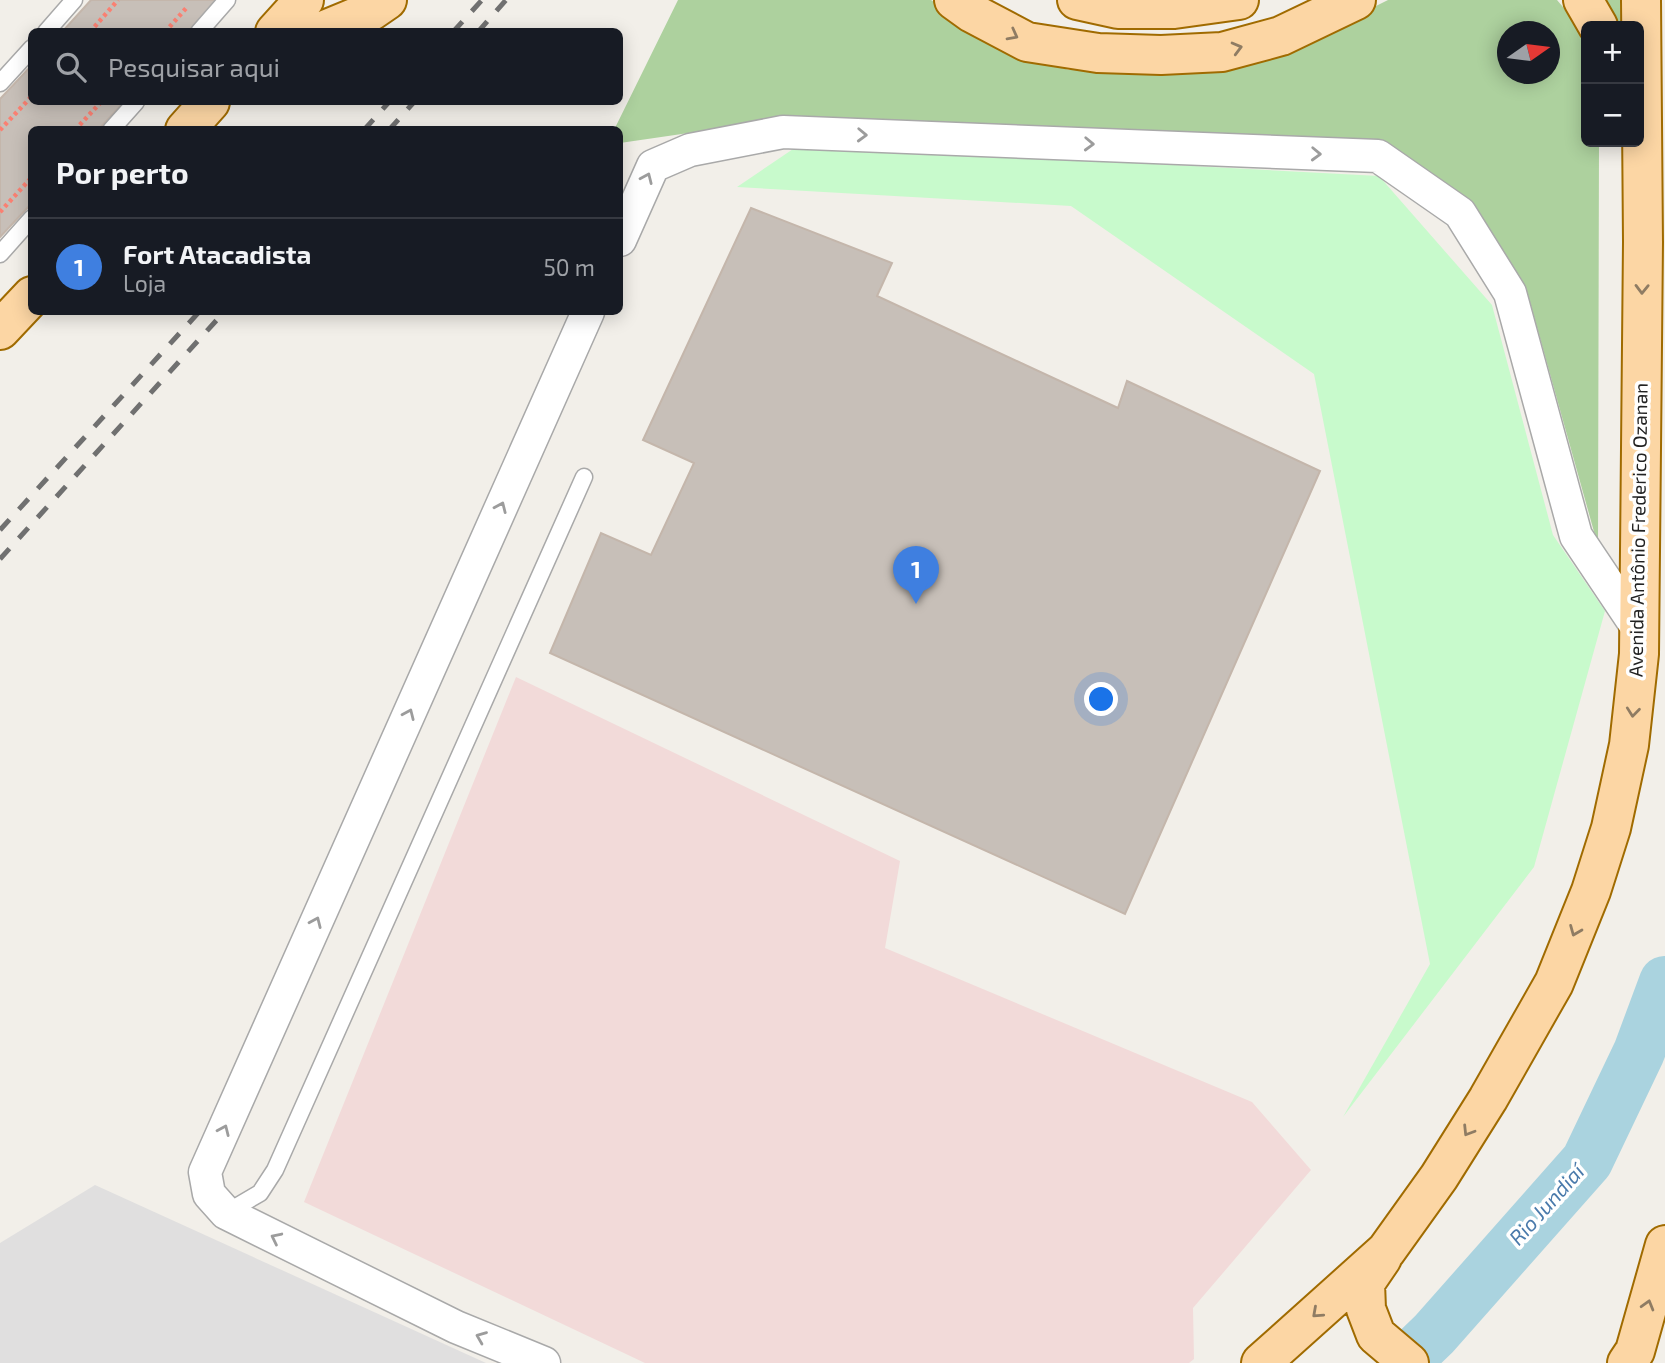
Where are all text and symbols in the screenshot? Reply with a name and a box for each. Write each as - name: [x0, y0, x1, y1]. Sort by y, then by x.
- north arrow: [1497, 21, 1560, 84]
- map controls: [1581, 21, 1644, 147]
- button: +: [1581, 21, 1644, 84]
- one-way arrow: [1006, 26, 1018, 40]
- search box: [28, 28, 623, 105]
- one-way arrow: [1231, 42, 1243, 56]
- icon: search: [52, 48, 90, 86]
- text: Pesquisar aqui: [108, 51, 280, 82]
- button: −: [1581, 84, 1644, 147]
- one-way arrow: [857, 128, 868, 143]
- one-way arrow: [1084, 137, 1095, 152]
- one-way arrow: [1311, 146, 1322, 161]
- text: Por perto: [56, 154, 189, 190]
- one-way arrow: [639, 173, 653, 185]
- text: Fort Atacadista: [123, 238, 311, 269]
- text: 1: [74, 253, 84, 281]
- text: 50 m: [544, 253, 595, 281]
- text: Loja: [123, 269, 166, 297]
- one-way arrow: [1635, 283, 1650, 294]
- street label: Avenida Antônio Frederico Ozanan: [1623, 383, 1652, 677]
- one-way arrow: [493, 501, 507, 514]
- pin: 1: [893, 546, 939, 604]
- your location: [1084, 682, 1118, 716]
- one-way arrow: [1625, 706, 1640, 718]
- one-way arrow: [401, 709, 415, 722]
- one-way arrow: [308, 917, 322, 930]
- one-way arrow: [1569, 924, 1583, 936]
- one-way arrow: [1463, 1124, 1476, 1137]
- one-way arrow: [216, 1125, 230, 1137]
- water label: Rio Jundiaí: [1503, 1157, 1590, 1249]
- one-way arrow: [271, 1232, 283, 1246]
- one-way arrow: [1640, 1299, 1654, 1311]
- one-way arrow: [1312, 1305, 1325, 1317]
- one-way arrow: [475, 1332, 487, 1346]

